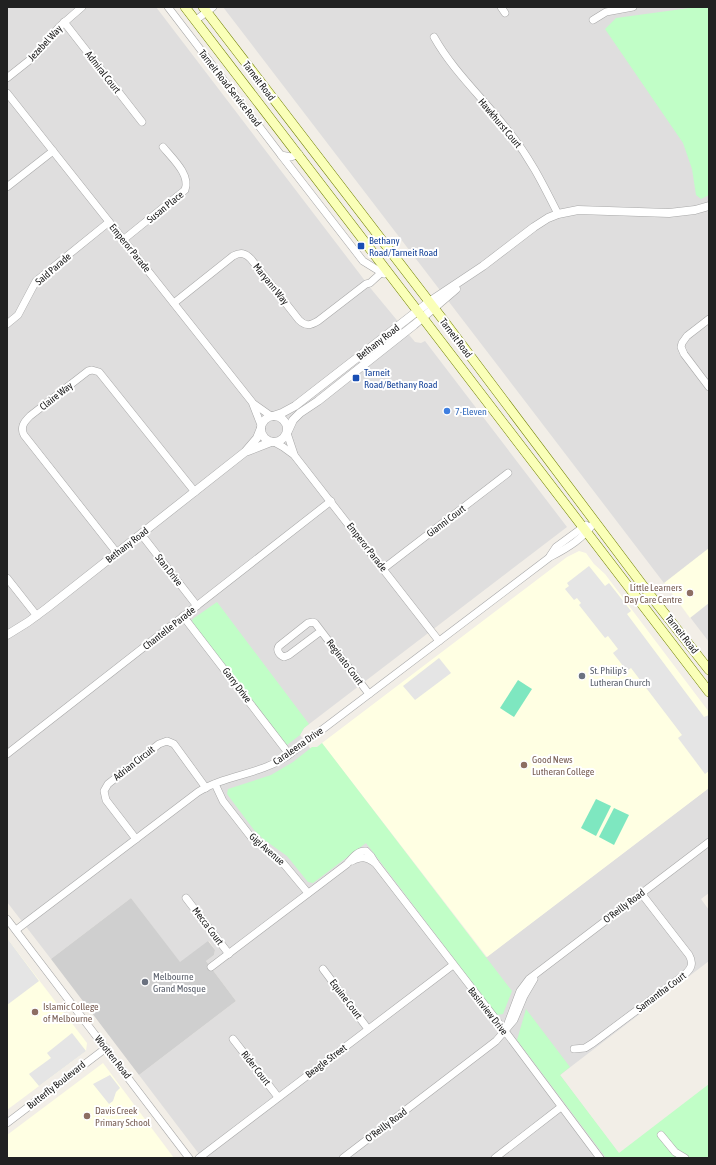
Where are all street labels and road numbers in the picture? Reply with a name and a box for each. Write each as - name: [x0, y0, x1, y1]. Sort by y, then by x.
- street label: Jezebel Way: [26, 23, 64, 63]
- street label: Tarneit Road Service Road: [197, 47, 264, 129]
- street label: Admiral Court: [83, 49, 123, 95]
- street label: Tarneit Road: [241, 59, 277, 103]
- street label: Hawkhurst Court: [476, 96, 524, 150]
- street label: Susan Place: [144, 189, 186, 225]
- street label: Emperor Parade: [107, 222, 153, 275]
- street label: Said Parade: [33, 250, 73, 287]
- street label: Maryann Way: [251, 261, 291, 307]
- street label: Tarneit Road: [438, 316, 474, 360]
- street label: Bethany Road: [354, 322, 402, 362]
- street label: Claire Way: [37, 380, 75, 412]
- street label: Gianni Court: [425, 503, 468, 539]
- street label: Emperor Parade: [345, 520, 390, 574]
- street label: Bethany Road: [103, 525, 151, 565]
- street label: Stan Drive: [153, 552, 185, 588]
- street label: Chantelle Parade: [141, 604, 198, 652]
- street label: Tarneit Road: [663, 612, 701, 656]
- street label: Reginato Court: [324, 637, 366, 687]
- street label: Garry Drive: [220, 665, 254, 705]
- street label: Caraleena Drive: [271, 724, 325, 767]
- street label: Adrian Circuit: [111, 743, 157, 782]
- street label: Gigi Avenue: [247, 831, 287, 868]
- street label: O'Reilly Road: [601, 887, 647, 925]
- street label: Mecca Court: [190, 905, 226, 947]
- street label: Samantha Court: [634, 970, 688, 1014]
- street label: Equine Court: [328, 977, 365, 1021]
- street label: Basinview Drive: [466, 985, 510, 1037]
- street label: Wootten Road: [93, 1033, 133, 1081]
- street label: Beagle Street: [303, 1042, 349, 1080]
- street label: Rider Court: [239, 1049, 273, 1087]
- street label: Butterfly Boulevard: [25, 1059, 88, 1111]
- street label: O'Reilly Road: [363, 1106, 409, 1144]

